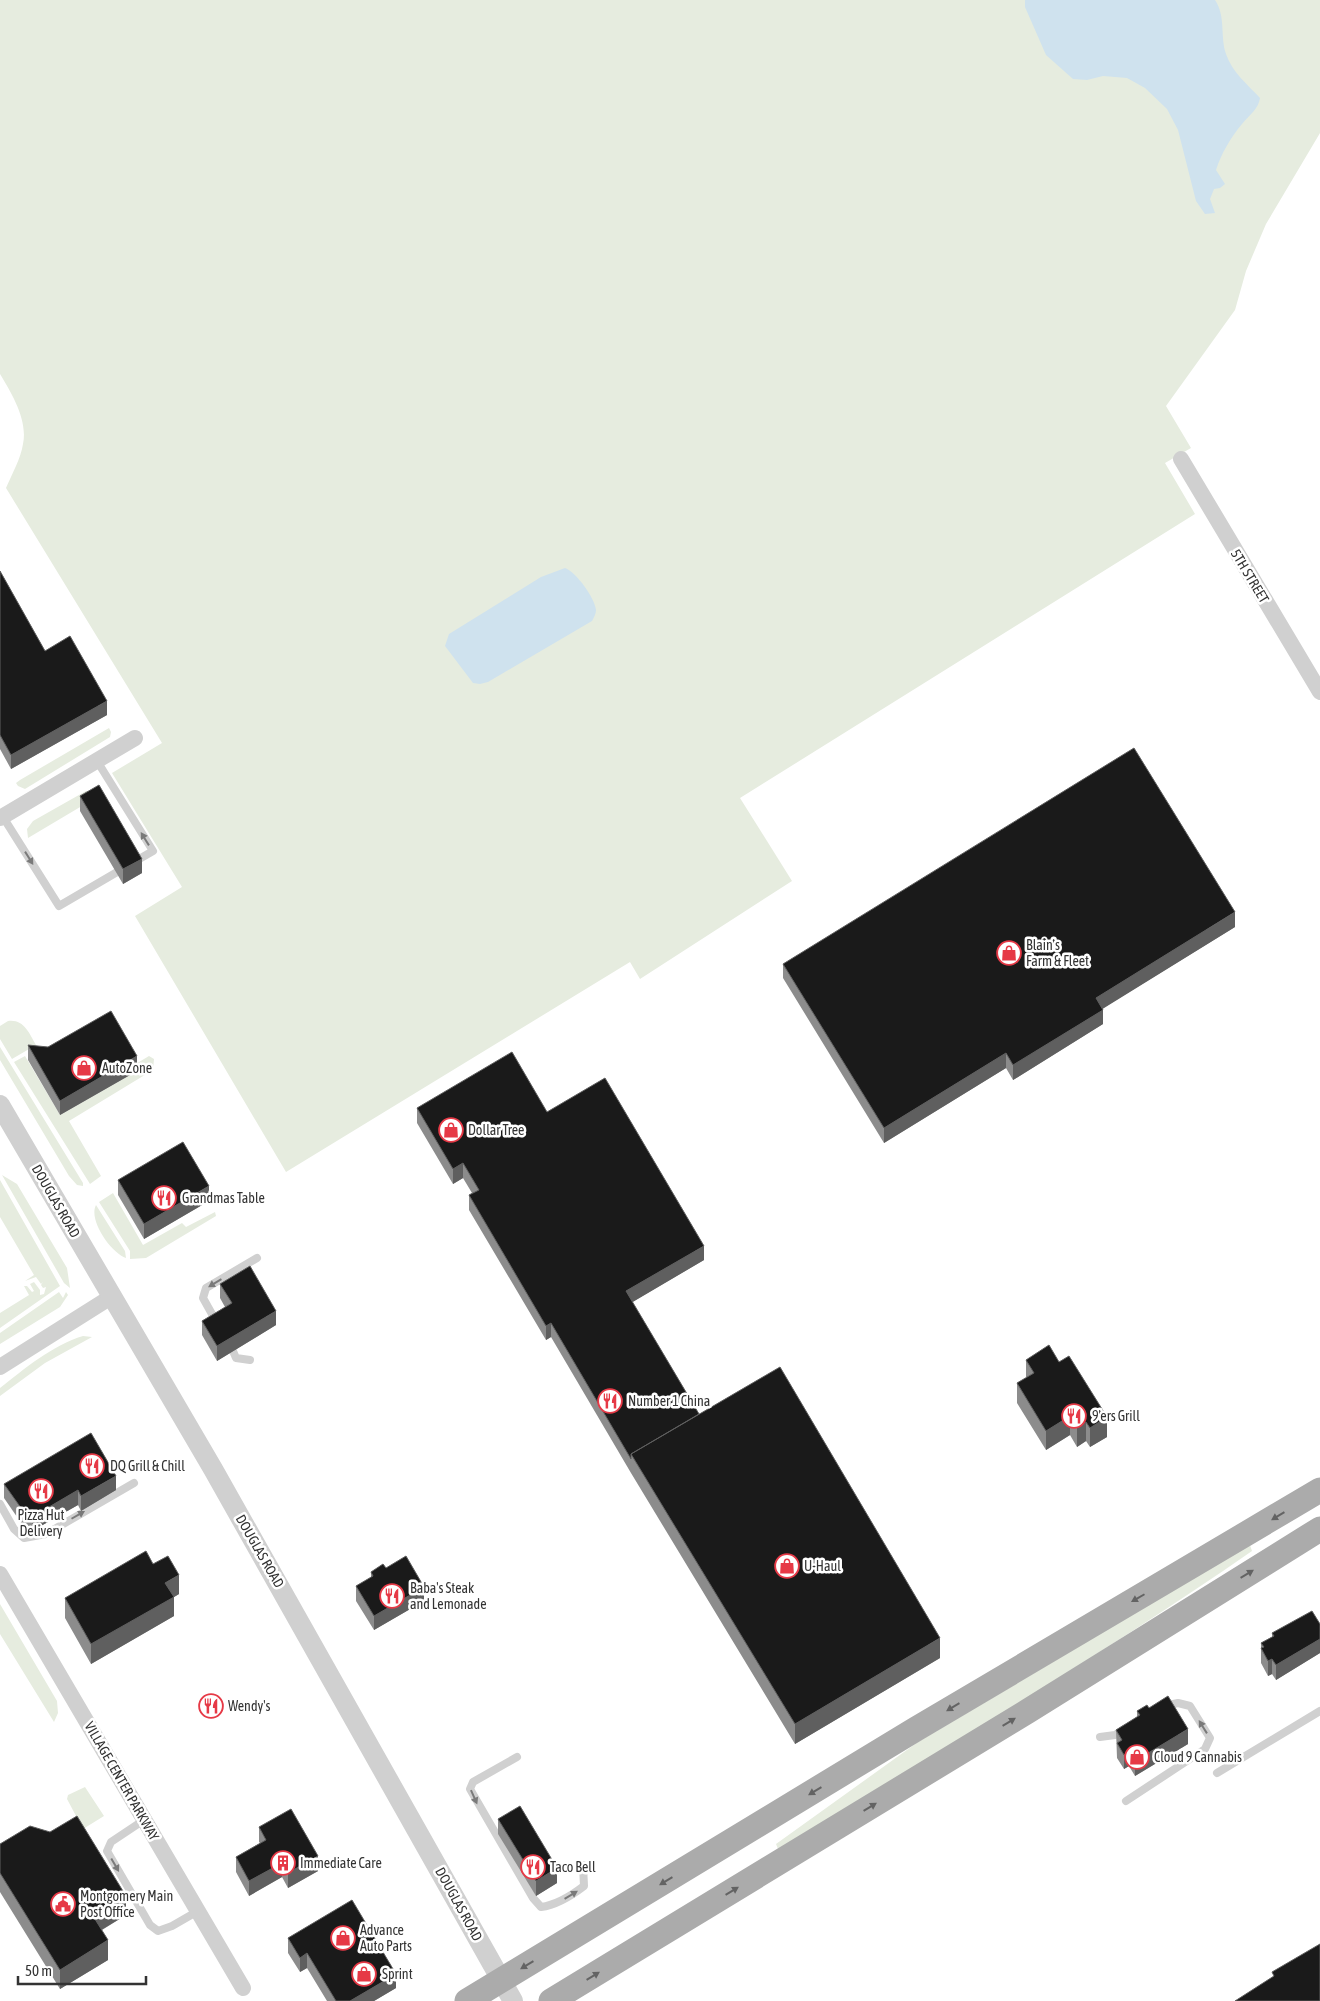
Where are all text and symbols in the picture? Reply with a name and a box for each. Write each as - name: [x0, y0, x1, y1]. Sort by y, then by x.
- street label: 5TH STREET: [1228, 546, 1272, 606]
- one-way arrow: [140, 832, 149, 845]
- one-way arrow: [24, 851, 33, 864]
- place label: Blain's Farm & Fleet: [1026, 937, 1089, 969]
- shop icon: Blain's Farm & Fleet: [996, 940, 1022, 966]
- shop icon: AutoZone: [71, 1055, 97, 1081]
- place label: AutoZone: [102, 1060, 152, 1076]
- shop icon: Dollar Tree: [438, 1117, 464, 1143]
- place label: Dollar Tree: [468, 1122, 524, 1138]
- street label: DOUGLAS ROAD: [29, 1162, 83, 1240]
- restaurant icon: Grandmas Table: [151, 1185, 177, 1211]
- place label: Grandmas Table: [182, 1190, 265, 1206]
- one-way arrow: [208, 1278, 221, 1287]
- restaurant icon: Number 1 China: [597, 1388, 623, 1414]
- place label: Number 1 China: [628, 1393, 710, 1409]
- restaurant icon: 9'ers Grill: [1061, 1403, 1087, 1429]
- place label: 9'ers Grill: [1092, 1408, 1140, 1424]
- restaurant icon: DQ Grill & Chill: [79, 1453, 105, 1479]
- place label: DQ Grill & Chill: [110, 1458, 185, 1474]
- restaurant icon: Pizza Hut Delivery: [28, 1478, 54, 1504]
- place label: Pizza Hut Delivery: [17, 1507, 65, 1539]
- one-way arrow: [72, 1511, 85, 1520]
- one-way arrow: [1272, 1511, 1285, 1520]
- street label: DOUGLAS ROAD: [233, 1512, 287, 1590]
- shop icon: U-Haul: [774, 1553, 800, 1579]
- place label: U-Haul: [804, 1558, 841, 1574]
- one-way arrow: [1240, 1569, 1253, 1578]
- place label: Baba's Steak and Lemonade: [410, 1580, 487, 1612]
- restaurant icon: Baba's Steak and Lemonade: [379, 1583, 405, 1609]
- one-way arrow: [1131, 1594, 1146, 1602]
- restaurant icon: Wendy's: [198, 1693, 224, 1719]
- place label: Wendy's: [228, 1698, 271, 1714]
- one-way arrow: [946, 1703, 959, 1712]
- one-way arrow: [1003, 1718, 1016, 1727]
- street label: VILLAGE CENTER PARKWAY: [82, 1719, 163, 1844]
- one-way arrow: [1199, 1721, 1208, 1734]
- shop icon: Cloud 9 Cannabis: [1124, 1744, 1150, 1770]
- place label: Cloud 9 Cannabis: [1154, 1749, 1242, 1765]
- one-way arrow: [808, 1786, 821, 1795]
- one-way arrow: [470, 1790, 478, 1804]
- one-way arrow: [864, 1802, 877, 1811]
- building icon: Immediate Care: [270, 1850, 296, 1876]
- restaurant icon: Taco Bell: [520, 1854, 546, 1880]
- place label: Immediate Care: [300, 1855, 382, 1871]
- one-way arrow: [111, 1859, 120, 1872]
- place label: Taco Bell: [550, 1859, 596, 1875]
- street label: DOUGLAS ROAD: [432, 1864, 486, 1944]
- one-way arrow: [660, 1876, 673, 1885]
- one-way arrow: [725, 1886, 738, 1896]
- place label: Montgomery Main Post Office: [80, 1888, 173, 1920]
- one-way arrow: [565, 1890, 578, 1899]
- public building icon: Montgomery Main Post Office: [50, 1891, 76, 1917]
- place label: Advance Auto Parts: [360, 1922, 412, 1954]
- shop icon: Advance Auto Parts: [330, 1925, 356, 1951]
- scale bar: [18, 1954, 145, 1986]
- one-way arrow: [521, 1960, 534, 1970]
- shop icon: Sprint: [351, 1961, 377, 1987]
- text: 50 m: [25, 1962, 52, 1979]
- place label: Sprint: [382, 1966, 413, 1982]
- one-way arrow: [586, 1971, 599, 1980]

